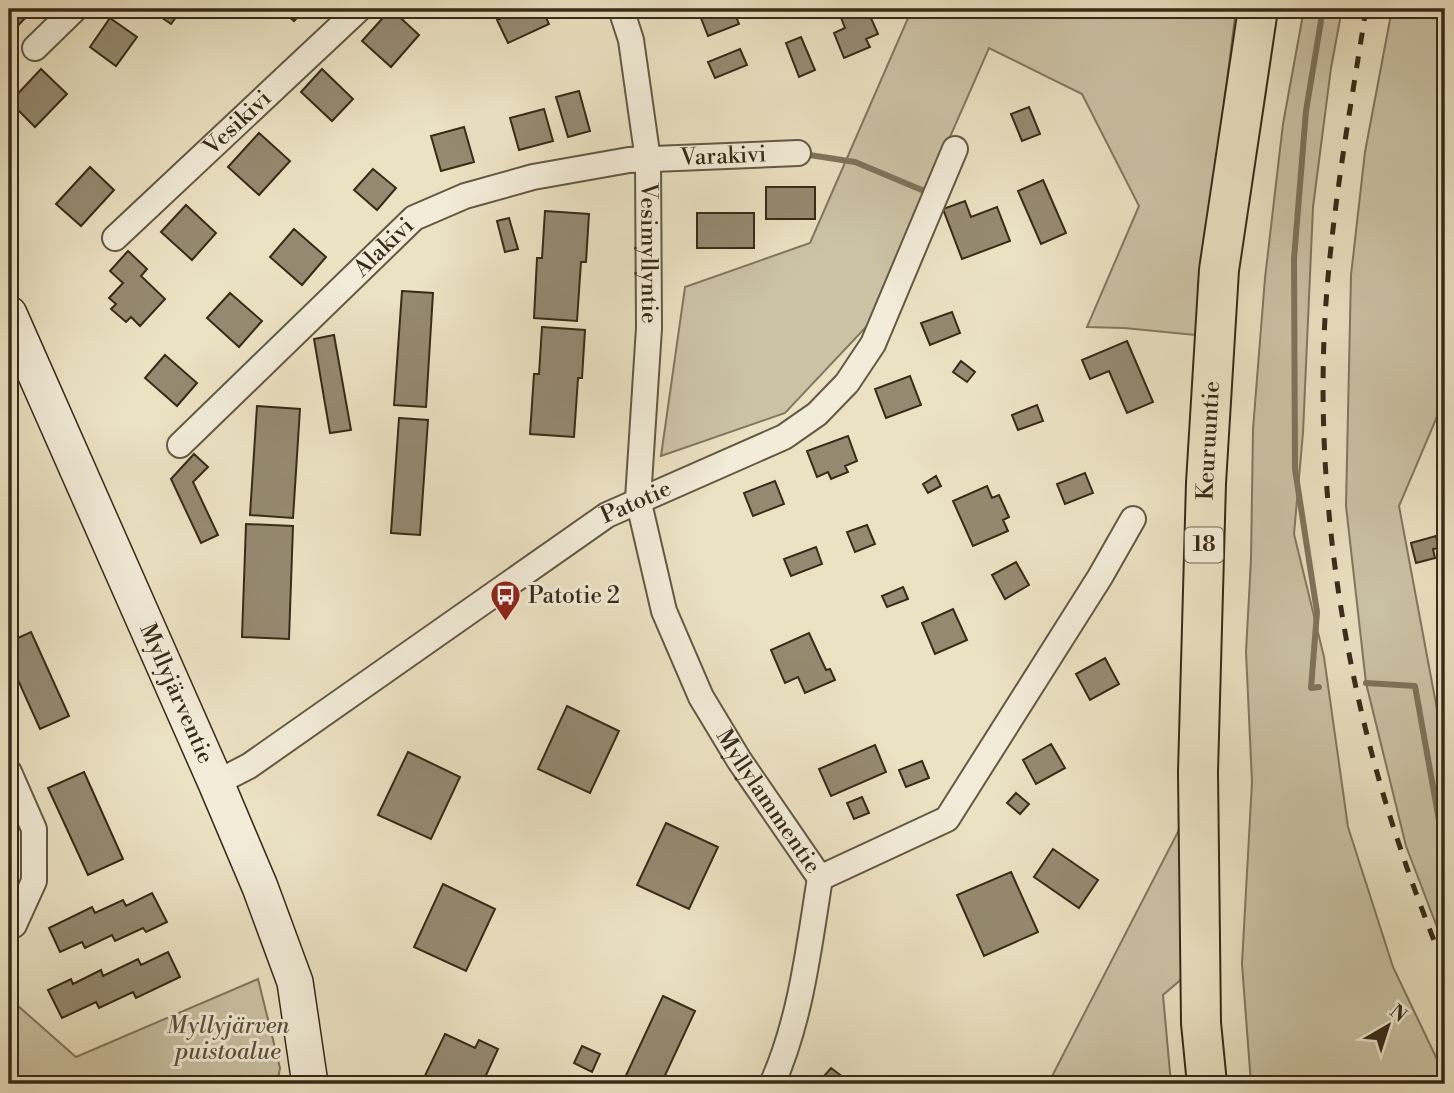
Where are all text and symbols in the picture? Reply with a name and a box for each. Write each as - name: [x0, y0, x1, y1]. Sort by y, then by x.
- street label: Vesikivi: [197, 85, 277, 162]
- street label: Varakivi: [679, 140, 767, 172]
- street label: Vesimyllyntie: [634, 182, 663, 324]
- street label: Alakivi: [347, 212, 420, 283]
- street label: Keuruuntie: [1192, 380, 1226, 500]
- street label: Patotie: [596, 474, 676, 530]
- road number: 18: [1185, 528, 1223, 562]
- bus stop icon: Patotie 2: [488, 579, 522, 623]
- place label: Patotie 2: [528, 582, 620, 610]
- street label: Myllyjärventie: [133, 619, 220, 768]
- street label: Myllylammentie: [710, 724, 827, 879]
- north arrow: [1352, 992, 1422, 1062]
- text: N: [1385, 1000, 1411, 1028]
- park label: Myllyjärven puistoalue: [167, 1012, 290, 1066]

